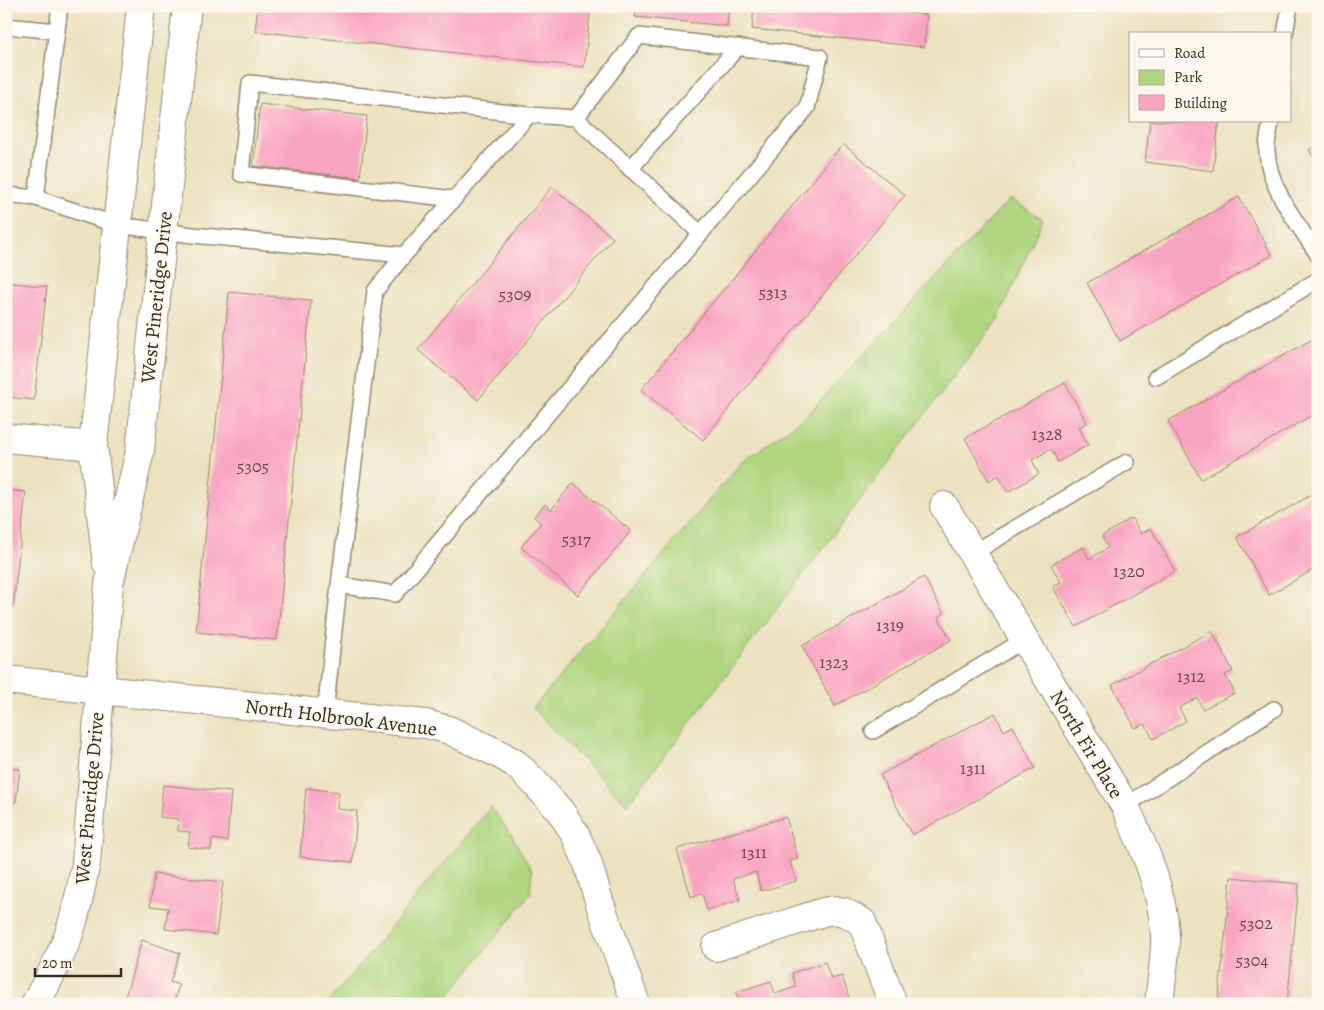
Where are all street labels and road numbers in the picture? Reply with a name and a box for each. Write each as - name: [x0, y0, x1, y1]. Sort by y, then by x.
- street label: West Pineridge Drive: [134, 210, 179, 385]
- street label: North Fir Place: [1044, 685, 1130, 804]
- street label: North Holbrook Avenue: [243, 692, 439, 743]
- street label: West Pineridge Drive: [68, 711, 110, 886]

